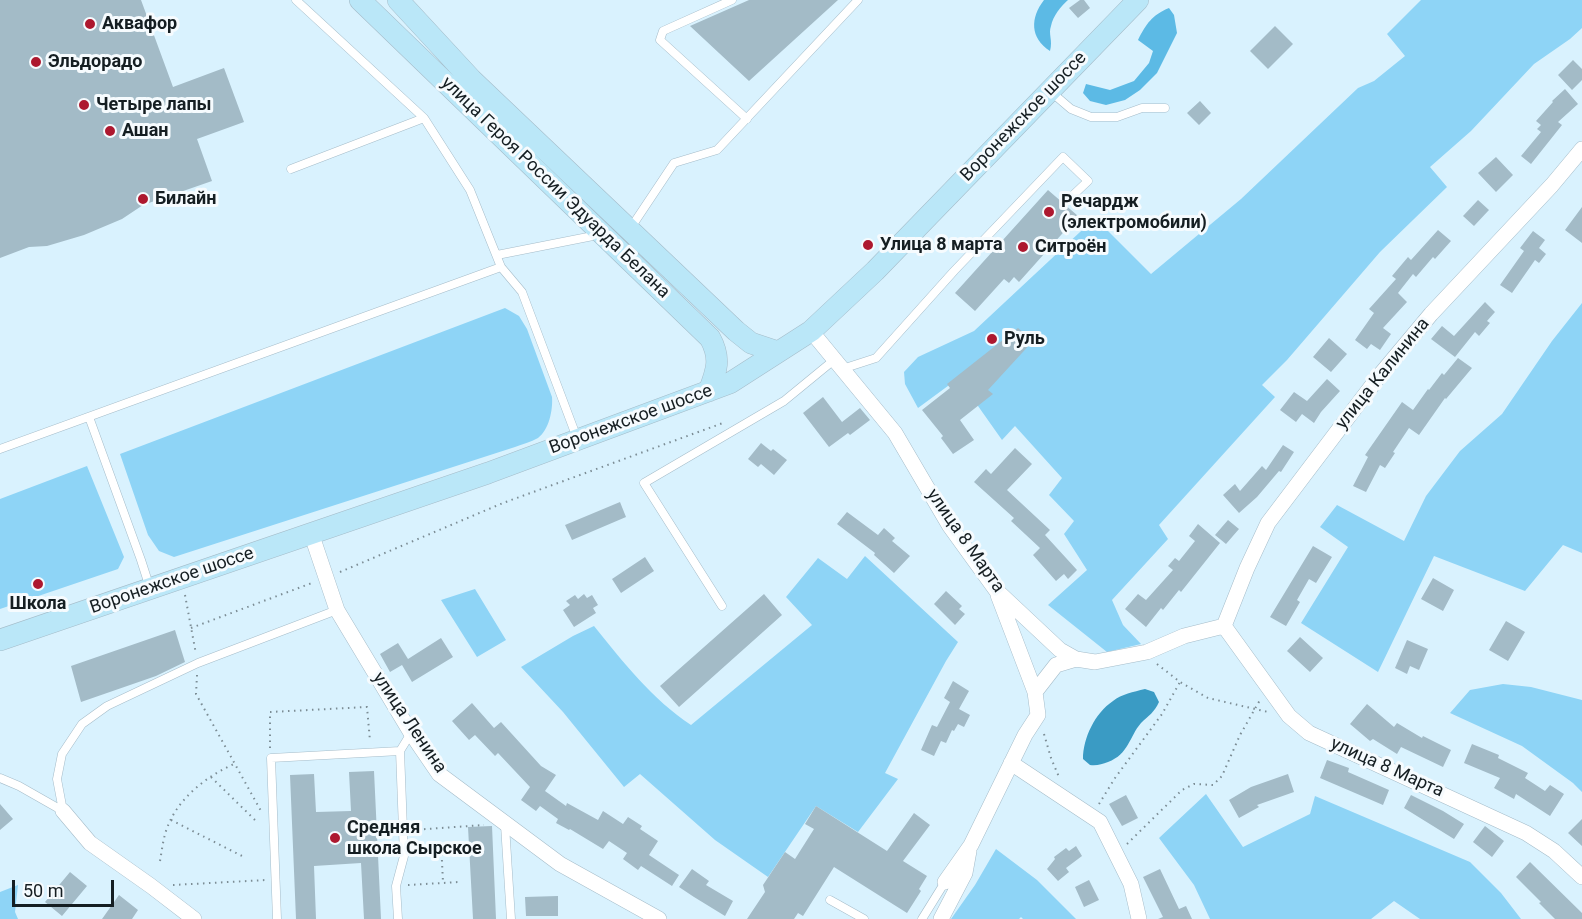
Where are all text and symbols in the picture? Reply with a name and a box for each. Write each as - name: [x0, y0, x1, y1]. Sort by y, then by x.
- place label: Аквафор: [102, 13, 177, 35]
- marker: Аквафор: [83, 17, 97, 31]
- street label: Воронежское шоссе: [957, 48, 1091, 186]
- place label: Эльдорадо: [48, 51, 143, 73]
- marker: Эльдорадо: [29, 55, 43, 69]
- street label: улица Героя России Эдуарда Белана: [436, 73, 674, 303]
- place label: Четыре лапы: [96, 94, 211, 116]
- marker: Четыре лапы: [77, 98, 91, 112]
- place label: Ашан: [122, 120, 169, 142]
- marker: Ашан: [103, 124, 117, 138]
- place label: Билайн: [155, 188, 216, 210]
- place label: Речардж (электромобили): [1061, 191, 1207, 234]
- marker: Билайн: [136, 192, 150, 206]
- marker: Речардж (электромобили): [1042, 205, 1056, 219]
- place label: Улица 8 марта: [880, 234, 1003, 256]
- place label: Ситроён: [1035, 236, 1106, 258]
- marker: Улица 8 марта: [861, 238, 875, 252]
- marker: Ситроён: [1016, 240, 1030, 254]
- street label: улица Калинина: [1332, 314, 1434, 434]
- place label: Руль: [1004, 328, 1045, 350]
- marker: Руль: [985, 332, 999, 346]
- street label: Воронежское шоссе: [547, 380, 715, 460]
- street label: улица 8 Марта: [921, 485, 1009, 597]
- street label: Воронежское шоссе: [87, 543, 257, 619]
- marker: Школа: [31, 577, 45, 591]
- place label: Школа: [10, 593, 66, 615]
- street label: улица Ленина: [367, 668, 451, 778]
- street label: улица 8 Марта: [1327, 733, 1447, 803]
- place label: Средняя школа Сырское: [347, 817, 482, 860]
- marker: Средняя школа Сырское: [328, 831, 342, 845]
- scale bar: [15, 868, 117, 906]
- text: 50 m: [23, 880, 63, 901]

